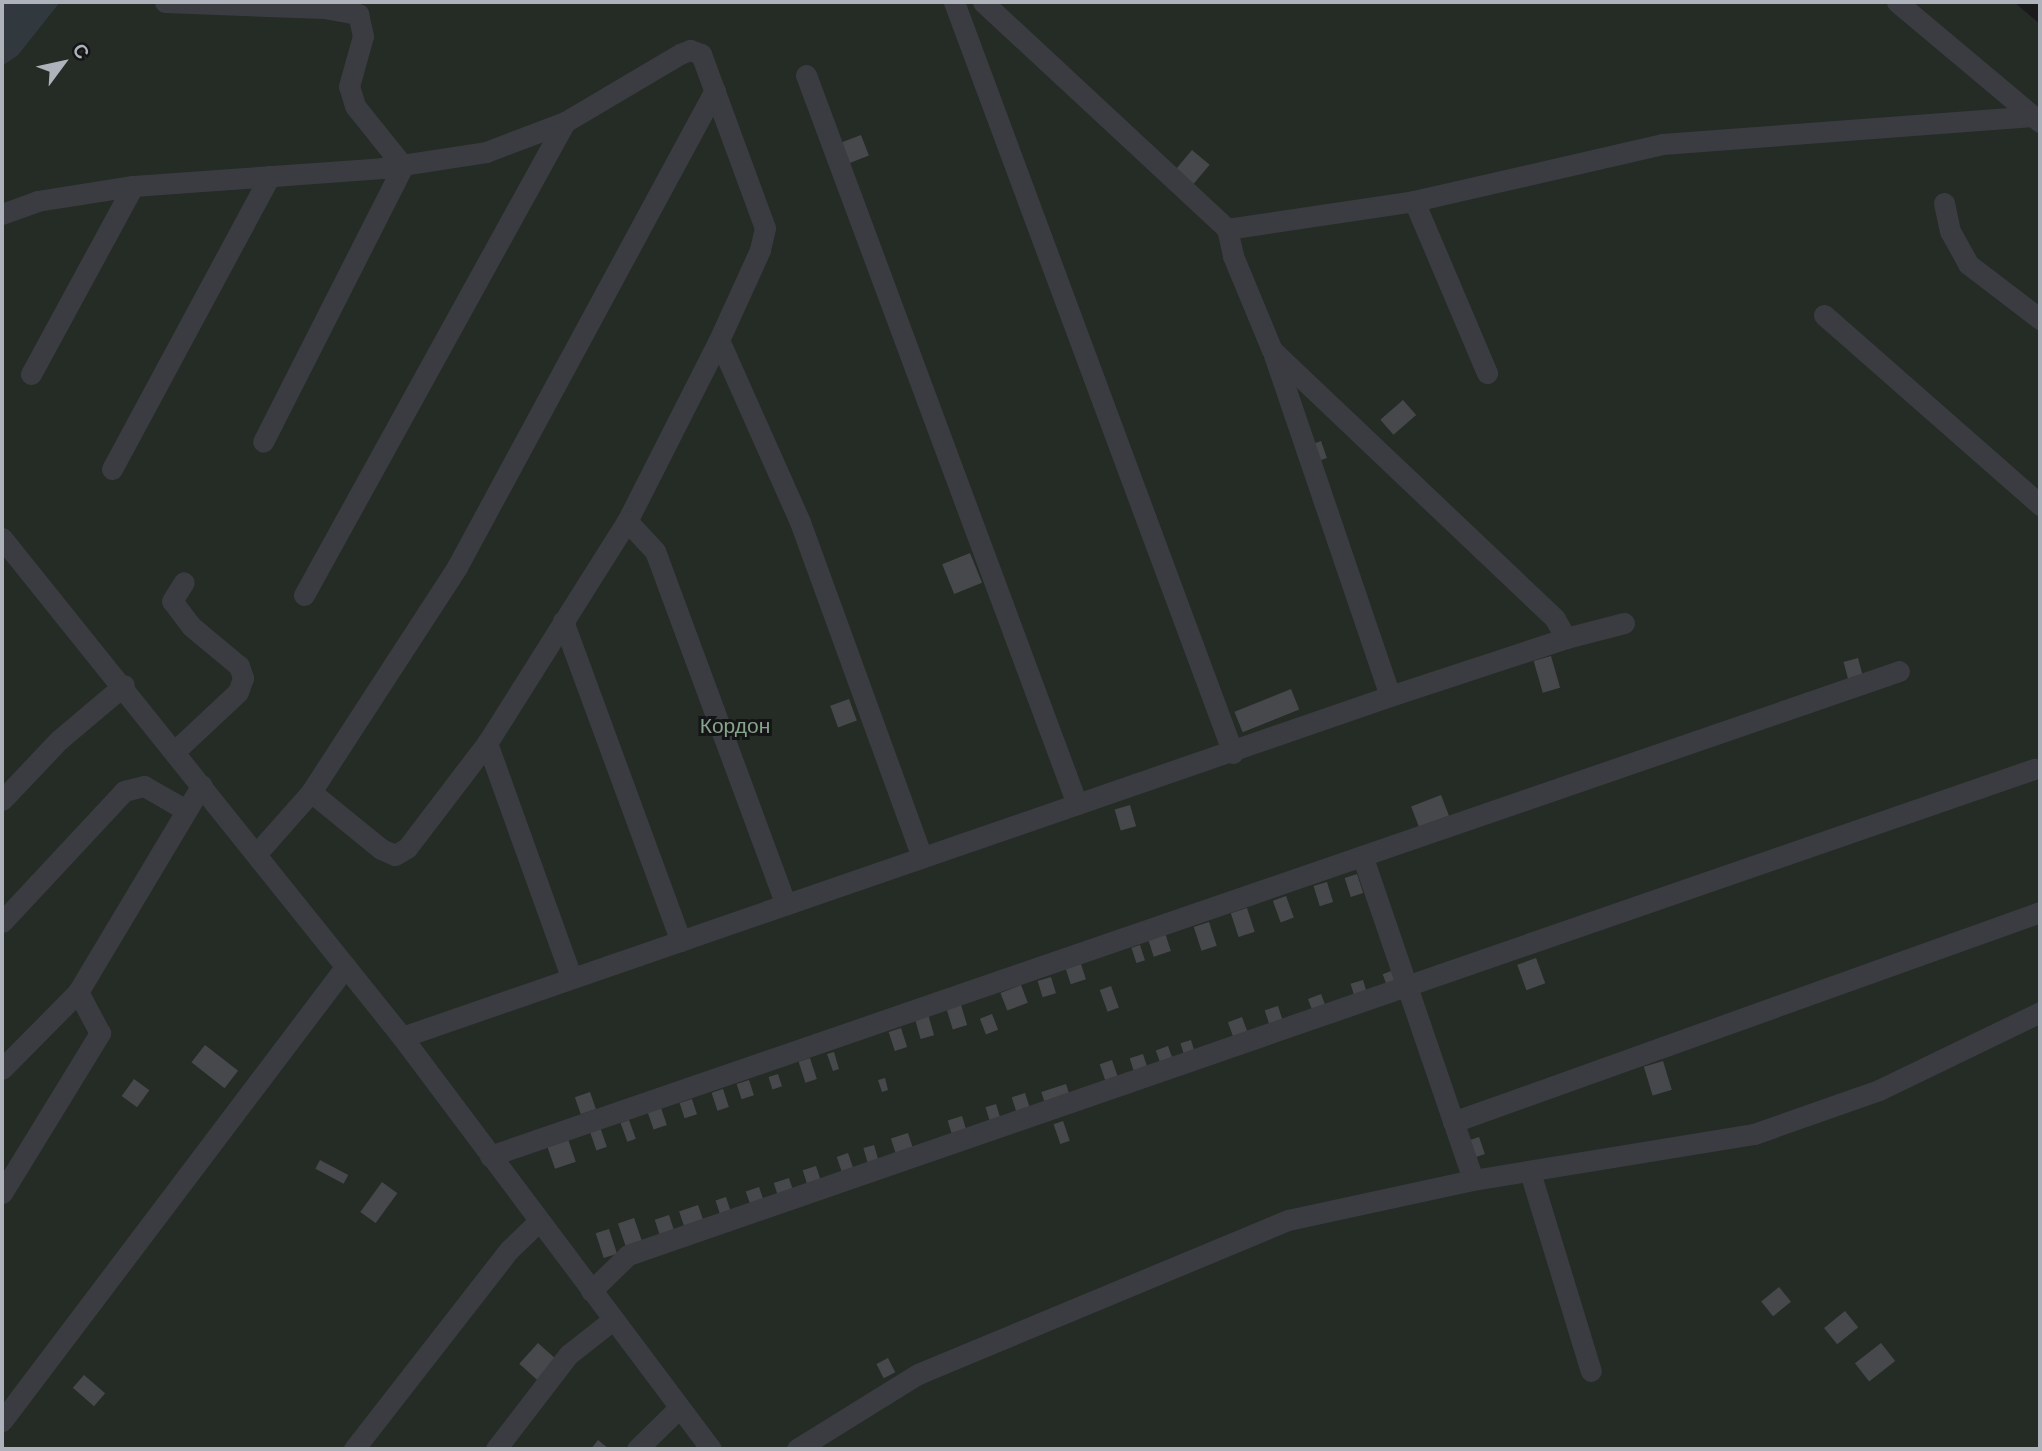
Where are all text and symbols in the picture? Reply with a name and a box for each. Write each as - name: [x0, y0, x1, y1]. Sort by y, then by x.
- north arrow: [28, 28, 98, 98]
- text: С: [68, 40, 94, 63]
- park label: Кордон: [700, 713, 770, 739]

